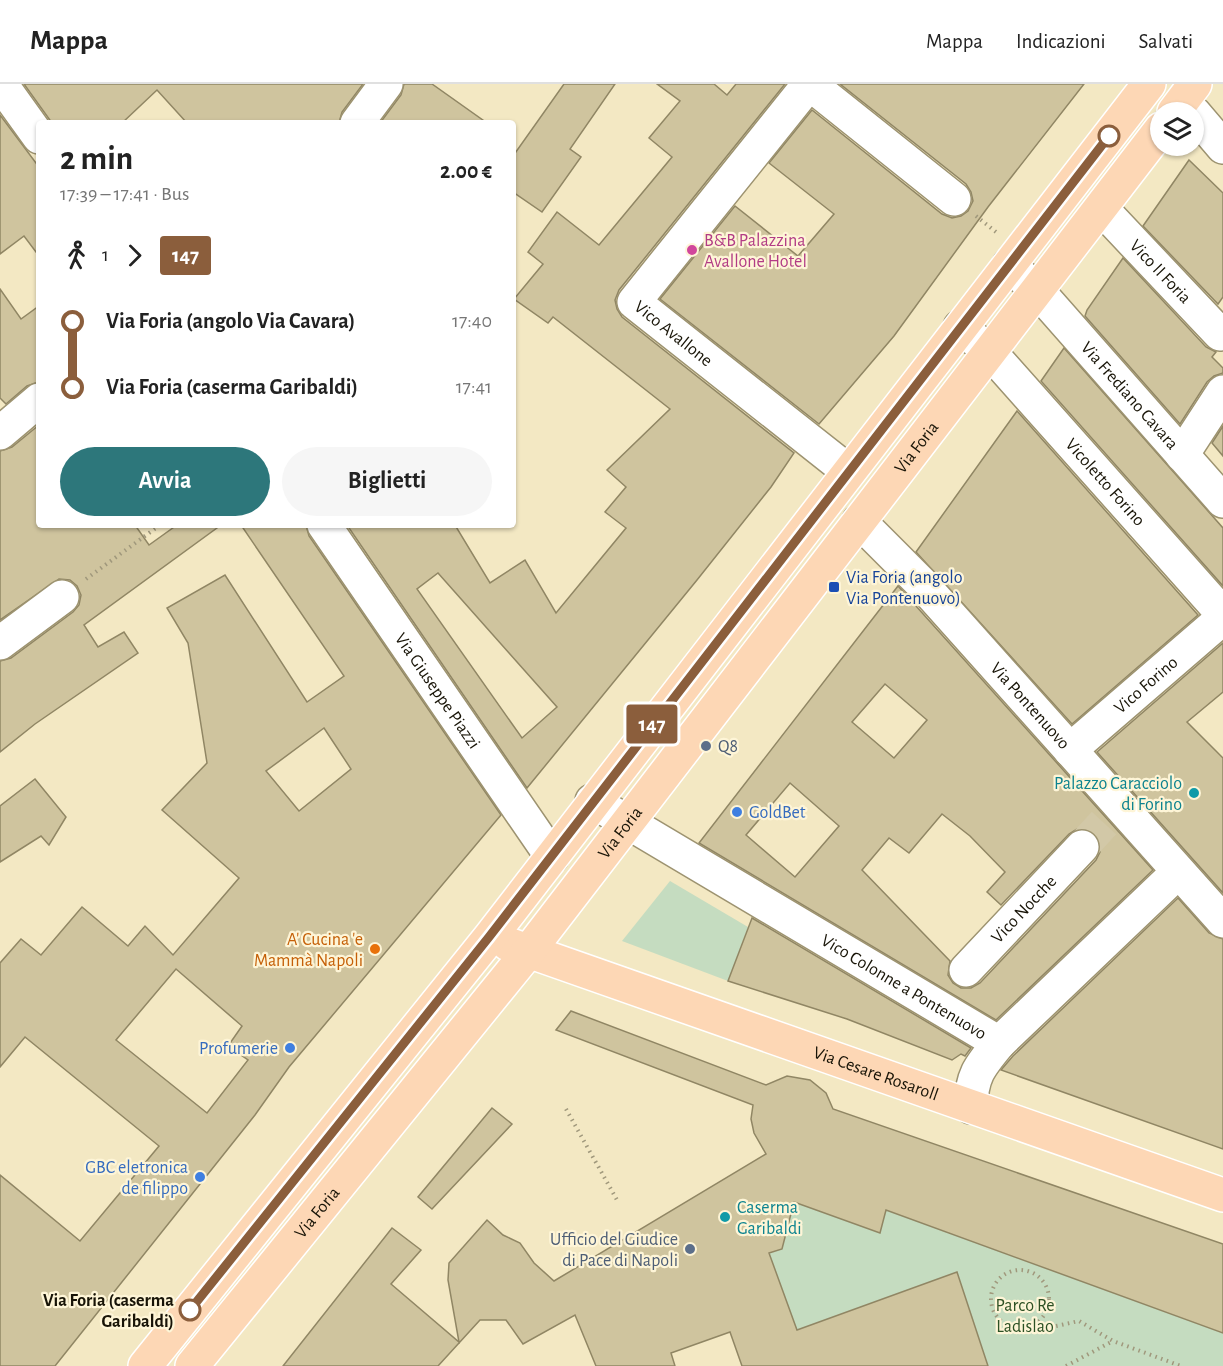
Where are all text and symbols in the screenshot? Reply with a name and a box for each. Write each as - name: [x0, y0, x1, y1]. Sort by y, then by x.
- text: Mappa: [30, 27, 108, 55]
- text: Mappa: [926, 31, 983, 52]
- text: Indicazioni: [1016, 31, 1106, 52]
- text: Salvati: [1139, 31, 1193, 52]
- map controls: [1150, 102, 1204, 156]
- button: layers: [1150, 102, 1204, 156]
- unlabelled marker: [1098, 125, 1120, 147]
- text: 2 min: [60, 143, 133, 176]
- text: 2.00 €: [440, 160, 492, 182]
- text: 17:39 – 17:41 · Bus: [60, 184, 189, 204]
- place label: B&B Palazzina Avallone Hotel: [704, 232, 807, 271]
- street label: Vico II Foria: [1126, 237, 1194, 307]
- icon: walk: [60, 239, 93, 272]
- icon: forward: [118, 239, 151, 272]
- marker: B&B Palazzina Avallone Hotel: [685, 243, 699, 257]
- text: 1: [102, 245, 109, 265]
- text: 147: [172, 245, 199, 266]
- street label: Vico Avallone: [630, 298, 716, 370]
- text: Via Foria (angolo Via Cavara): [106, 310, 355, 332]
- text: 17:40: [452, 311, 492, 331]
- street label: Via Frediano Cavara: [1077, 339, 1181, 453]
- text: Via Foria (caserma Garibaldi): [106, 376, 358, 398]
- text: 17:41: [456, 377, 492, 397]
- street label: Via Foria: [892, 418, 943, 477]
- street label: Vicoletto Forino: [1061, 435, 1148, 530]
- button: Avvia: [60, 447, 270, 516]
- button: Biglietti: [282, 447, 492, 516]
- place label: Via Foria (angolo Via Pontenuovo): [846, 569, 963, 608]
- marker: Via Foria (angolo Via Pontenuovo): [827, 580, 841, 594]
- street label: Via Giuseppe Piazzi: [391, 630, 483, 752]
- street label: Vico Forino: [1111, 653, 1182, 718]
- street label: Via Pontenuovo: [987, 659, 1073, 753]
- line badge: 147: [618, 704, 686, 744]
- text: 147: [638, 714, 666, 735]
- place label: Q8: [718, 738, 738, 756]
- marker: Q8: [699, 739, 713, 753]
- place label: Palazzo Caracciolo di Forino: [1054, 775, 1182, 814]
- marker: Palazzo Caracciolo di Forino: [1187, 786, 1201, 800]
- street label: Via Foria: [595, 804, 646, 862]
- place label: GoldBet: [749, 804, 806, 822]
- marker: GoldBet: [730, 805, 744, 819]
- street label: Vico Nocche: [988, 872, 1060, 947]
- place label: A' Cucina 'e Mammà Napoli: [254, 931, 363, 970]
- street label: Vico Colonne a Pontenuovo: [818, 931, 989, 1043]
- marker: A' Cucina 'e Mammà Napoli: [368, 942, 382, 956]
- place label: Profumerie: [199, 1040, 278, 1058]
- marker: Profumerie: [283, 1041, 297, 1055]
- street label: Via Cesare Rosaroll: [811, 1044, 941, 1104]
- place label: GBC eletronica de filippo: [85, 1159, 188, 1198]
- marker: GBC eletronica de filippo: [193, 1170, 207, 1184]
- street label: Via Foria: [292, 1184, 344, 1242]
- place label: Caserma Garibaldi: [737, 1199, 802, 1238]
- marker: Caserma Garibaldi: [718, 1210, 732, 1224]
- place label: Ufficio del Giudice di Pace di Napoli: [550, 1231, 678, 1270]
- marker: Ufficio del Giudice di Pace di Napoli: [683, 1242, 697, 1256]
- place label: Via Foria (caserma Garibaldi): [43, 1292, 174, 1331]
- park label: Parco Re Ladislao: [995, 1297, 1055, 1336]
- marker: Via Foria (caserma Garibaldi): [179, 1299, 201, 1321]

